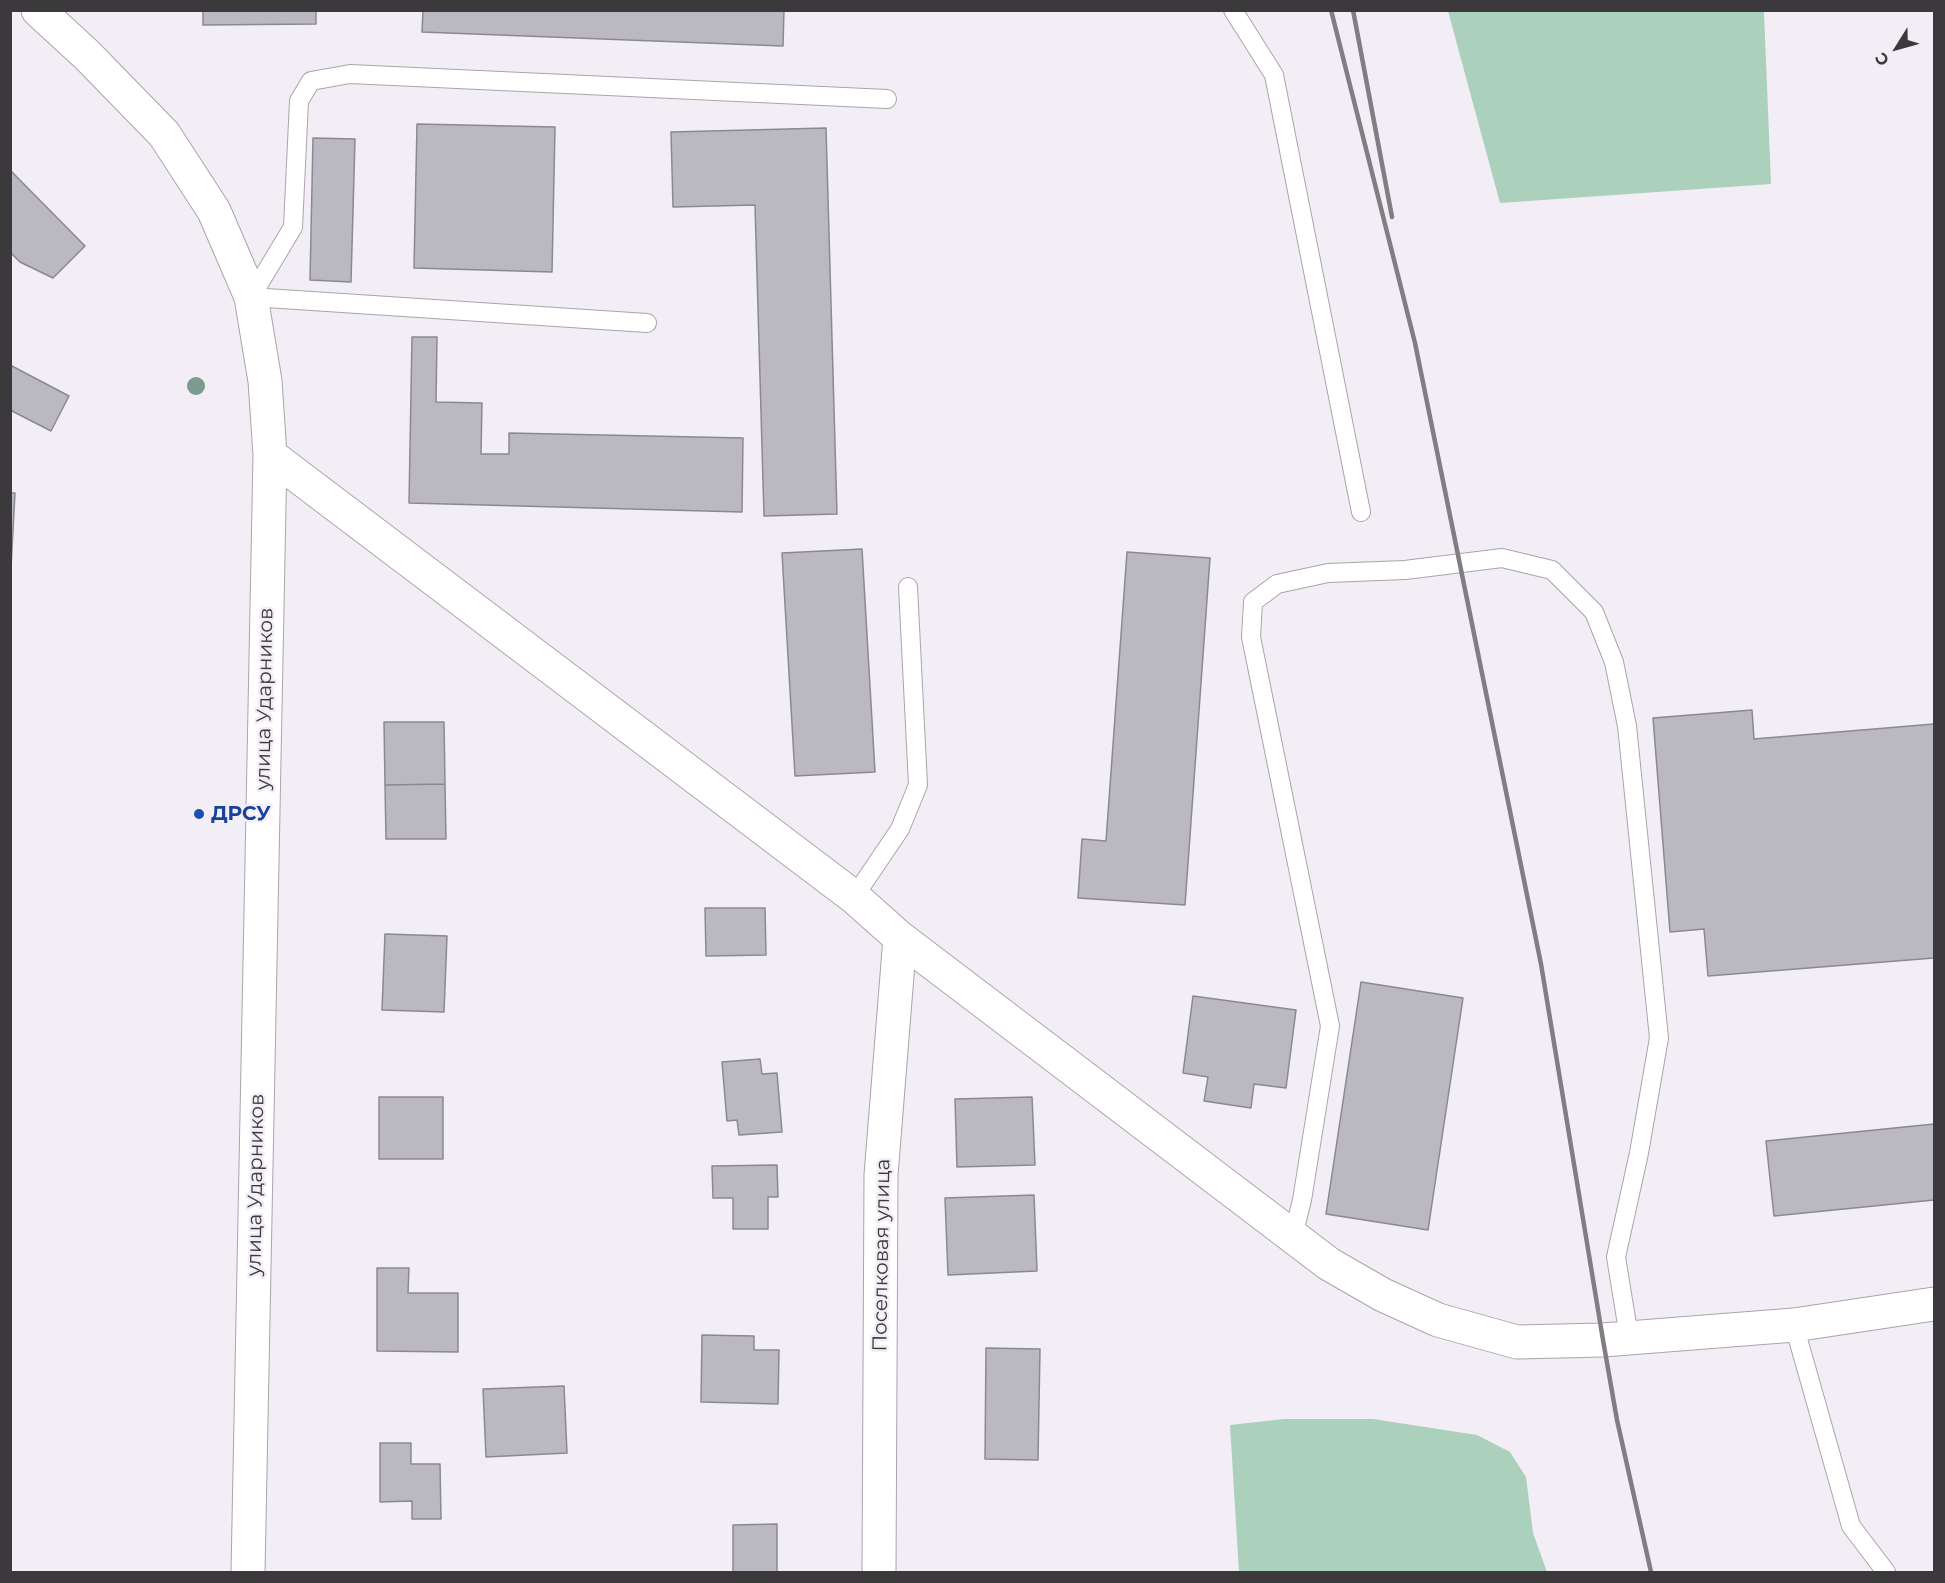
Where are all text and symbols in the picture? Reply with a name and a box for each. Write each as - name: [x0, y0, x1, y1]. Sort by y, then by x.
- north arrow: [1867, 18, 1927, 78]
- text: С: [1871, 49, 1893, 69]
- street label: улица Ударников: [251, 608, 279, 790]
- place label: ДРСУ: [211, 802, 271, 826]
- marker: ДРСУ: [192, 807, 206, 821]
- street label: улица Ударников: [242, 1094, 270, 1276]
- street label: Поселковая улица: [868, 1158, 896, 1352]

